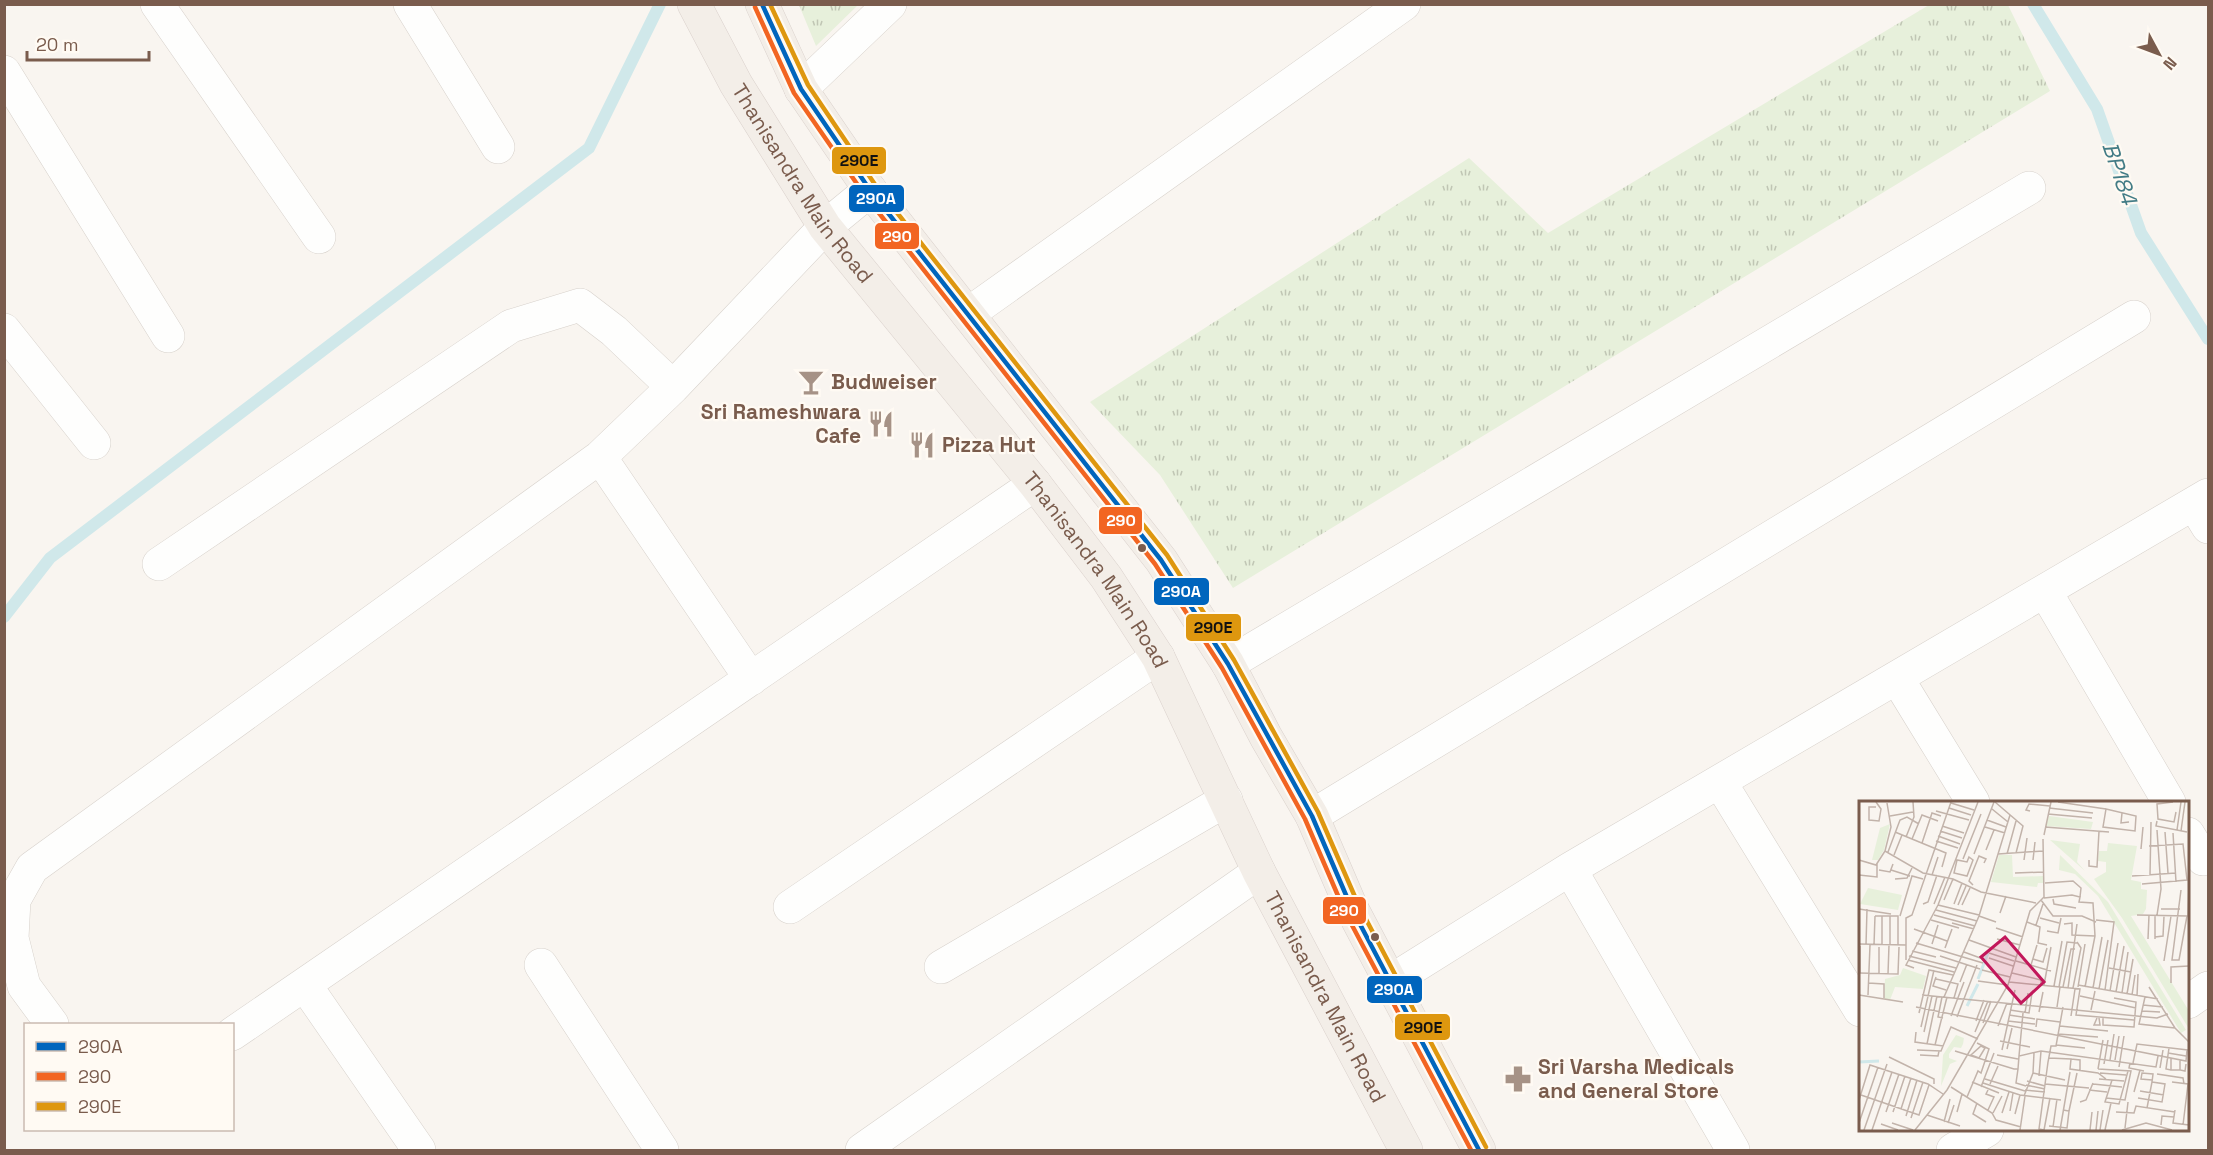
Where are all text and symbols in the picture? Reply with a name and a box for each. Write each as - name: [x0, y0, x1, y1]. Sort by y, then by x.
- scale bar: [27, 24, 148, 62]
- north arrow: [2129, 24, 2189, 84]
- text: 20 m: [36, 33, 79, 56]
- text: N: [2158, 53, 2181, 74]
- street label: Thanisandra Main Road: [726, 78, 879, 288]
- water label: BP184: [2096, 138, 2144, 209]
- line badge: 290E: [831, 146, 887, 175]
- text: 290E: [840, 150, 878, 171]
- line badge: 290A: [848, 184, 905, 213]
- text: 290A: [856, 188, 896, 209]
- line badge: 290: [874, 222, 920, 250]
- text: 290: [882, 226, 912, 247]
- bar icon: Budweiser: [796, 367, 826, 397]
- place label: Budweiser: [831, 368, 937, 395]
- place label: Sri Rameshwara Cafe: [701, 398, 861, 449]
- restaurant icon: Sri Rameshwara Cafe: [866, 409, 896, 439]
- restaurant icon: Pizza Hut: [907, 430, 937, 460]
- place label: Pizza Hut: [942, 431, 1036, 458]
- street label: Thanisandra Main Road: [1017, 466, 1175, 672]
- line badge: 290: [1098, 506, 1143, 535]
- text: 290: [1106, 510, 1136, 531]
- unlabelled marker: [1136, 542, 1148, 554]
- line badge: 290A: [1153, 577, 1210, 606]
- text: 290A: [1161, 581, 1201, 602]
- line badge: 290E: [1185, 613, 1242, 642]
- text: 290E: [1194, 617, 1232, 638]
- inset map: [1859, 801, 2189, 1131]
- street label: Thanisandra Main Road: [1259, 886, 1392, 1107]
- line badge: 290: [1322, 896, 1367, 925]
- text: 290: [1329, 900, 1359, 921]
- unlabelled marker: [1369, 931, 1381, 943]
- line badge: 290A: [1366, 975, 1423, 1004]
- text: 290A: [1374, 979, 1414, 1000]
- line badge: 290E: [1394, 1013, 1451, 1041]
- text: 290E: [1404, 1017, 1442, 1038]
- legend: [24, 1023, 234, 1131]
- text: 290A: [78, 1035, 123, 1058]
- place label: Sri Varsha Medicals and General Store: [1538, 1053, 1734, 1104]
- pharmacy icon: Sri Varsha Medicals and General Store: [1503, 1064, 1533, 1094]
- text: 290: [78, 1065, 111, 1088]
- text: 290E: [78, 1095, 122, 1118]

